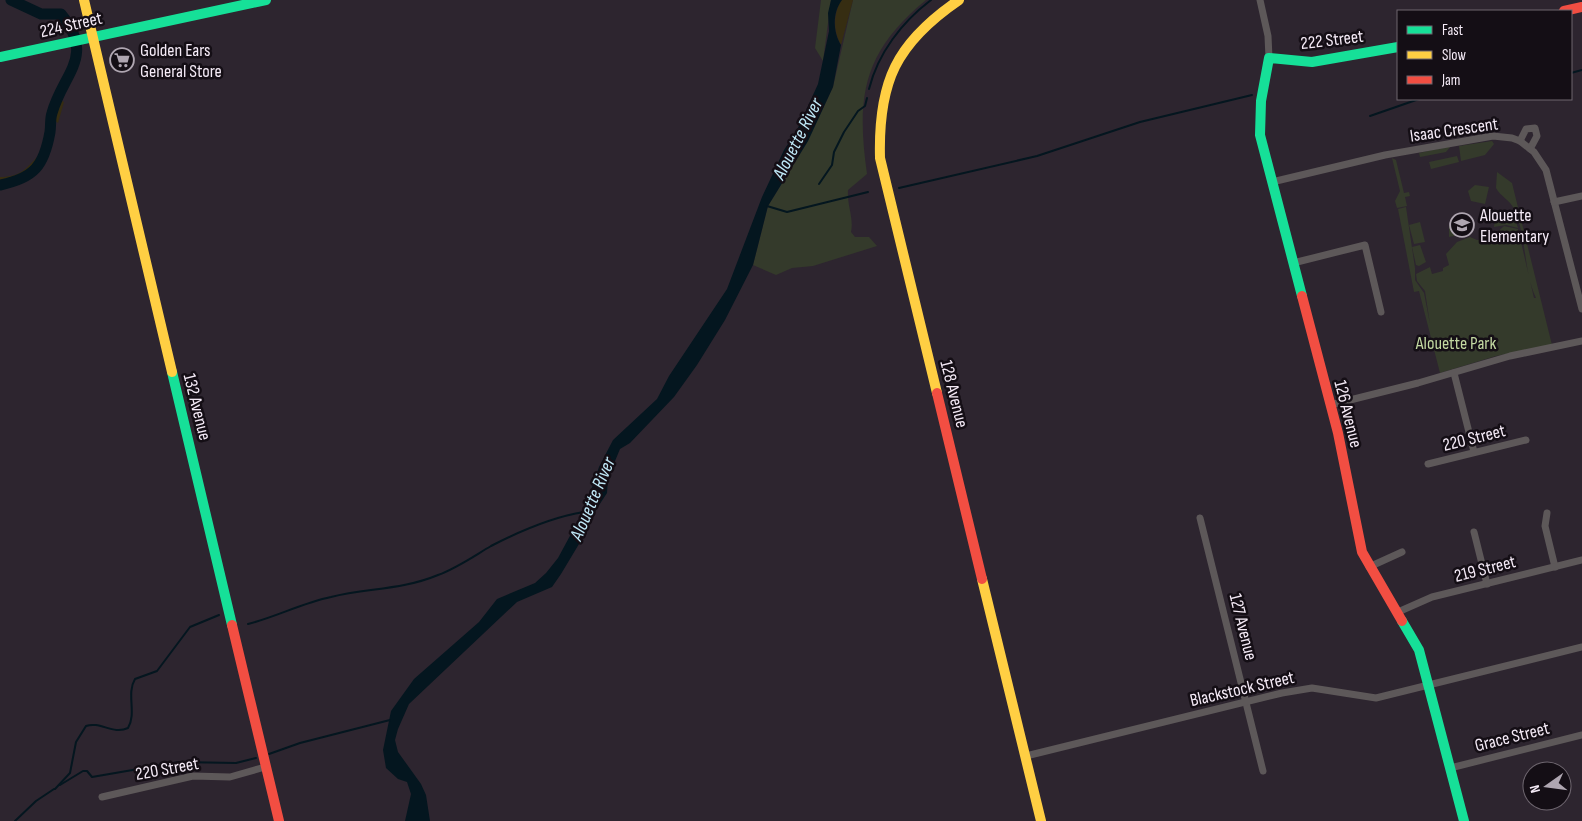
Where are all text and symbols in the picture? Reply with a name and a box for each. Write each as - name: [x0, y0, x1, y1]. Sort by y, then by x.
- street label: 224 Street: [38, 8, 105, 42]
- legend: [1397, 10, 1572, 100]
- text: Fast: [1442, 21, 1464, 40]
- street label: 222 Street: [1299, 26, 1365, 54]
- place label: Golden Ears General Store: [140, 40, 222, 82]
- text: Slow: [1442, 46, 1466, 65]
- supermarket icon: Golden Ears General Store: [109, 47, 135, 73]
- text: Jam: [1441, 71, 1460, 90]
- water label: Alouette River: [767, 94, 829, 184]
- street label: Isaac Crescent: [1409, 113, 1500, 147]
- place label: Alouette Elementary: [1479, 205, 1549, 247]
- school or university icon: Alouette Elementary: [1449, 212, 1475, 238]
- park label: Alouette Park: [1415, 333, 1496, 354]
- street label: 128 Avenue: [936, 358, 972, 430]
- street label: 132 Avenue: [179, 371, 215, 443]
- street label: 126 Avenue: [1330, 378, 1366, 450]
- street label: 220 Street: [1441, 420, 1508, 456]
- water label: Alouette River: [565, 453, 621, 545]
- street label: 219 Street: [1452, 551, 1518, 587]
- street label: 127 Avenue: [1225, 591, 1261, 663]
- street label: Blackstock Street: [1188, 667, 1297, 711]
- street label: Grace Street: [1473, 717, 1552, 756]
- street label: 220 Street: [134, 753, 201, 785]
- north arrow: [1522, 761, 1572, 811]
- text: N: [1526, 783, 1544, 795]

